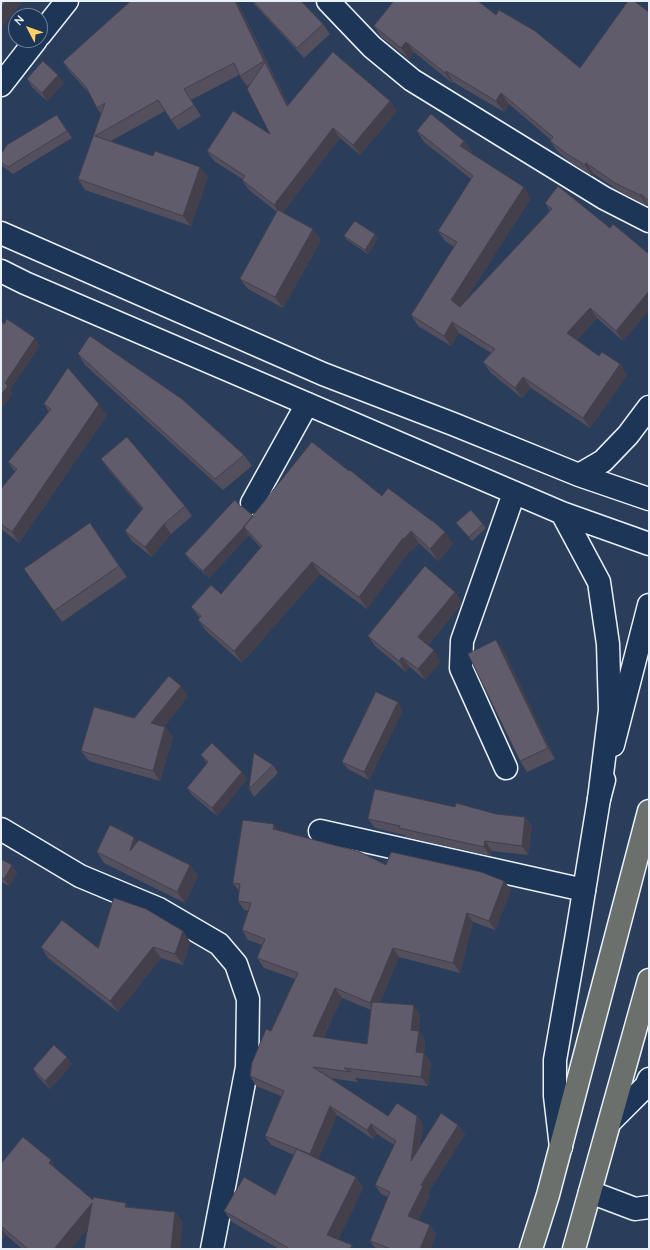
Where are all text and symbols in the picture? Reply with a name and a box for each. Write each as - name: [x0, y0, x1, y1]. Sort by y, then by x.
- north arrow: [8, 8, 48, 48]
- text: N: [11, 13, 27, 28]

